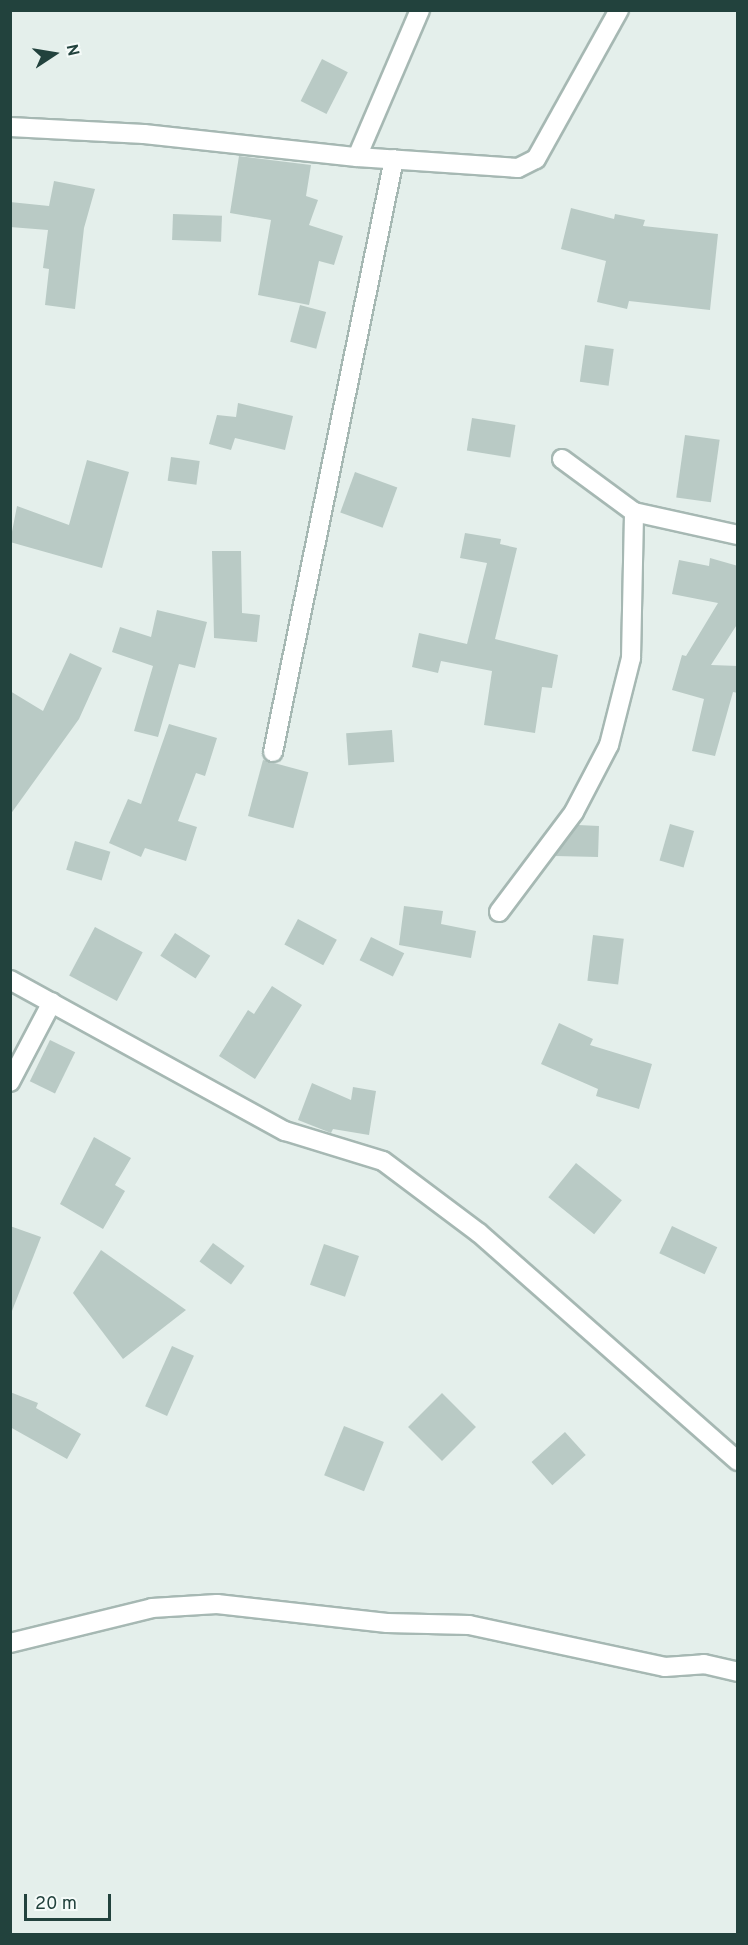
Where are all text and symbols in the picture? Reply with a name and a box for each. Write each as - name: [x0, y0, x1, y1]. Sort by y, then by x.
- north arrow: [24, 24, 84, 84]
- text: N: [61, 43, 83, 58]
- scale bar: [27, 1882, 114, 1920]
- text: 20 m: [35, 1893, 77, 1916]

